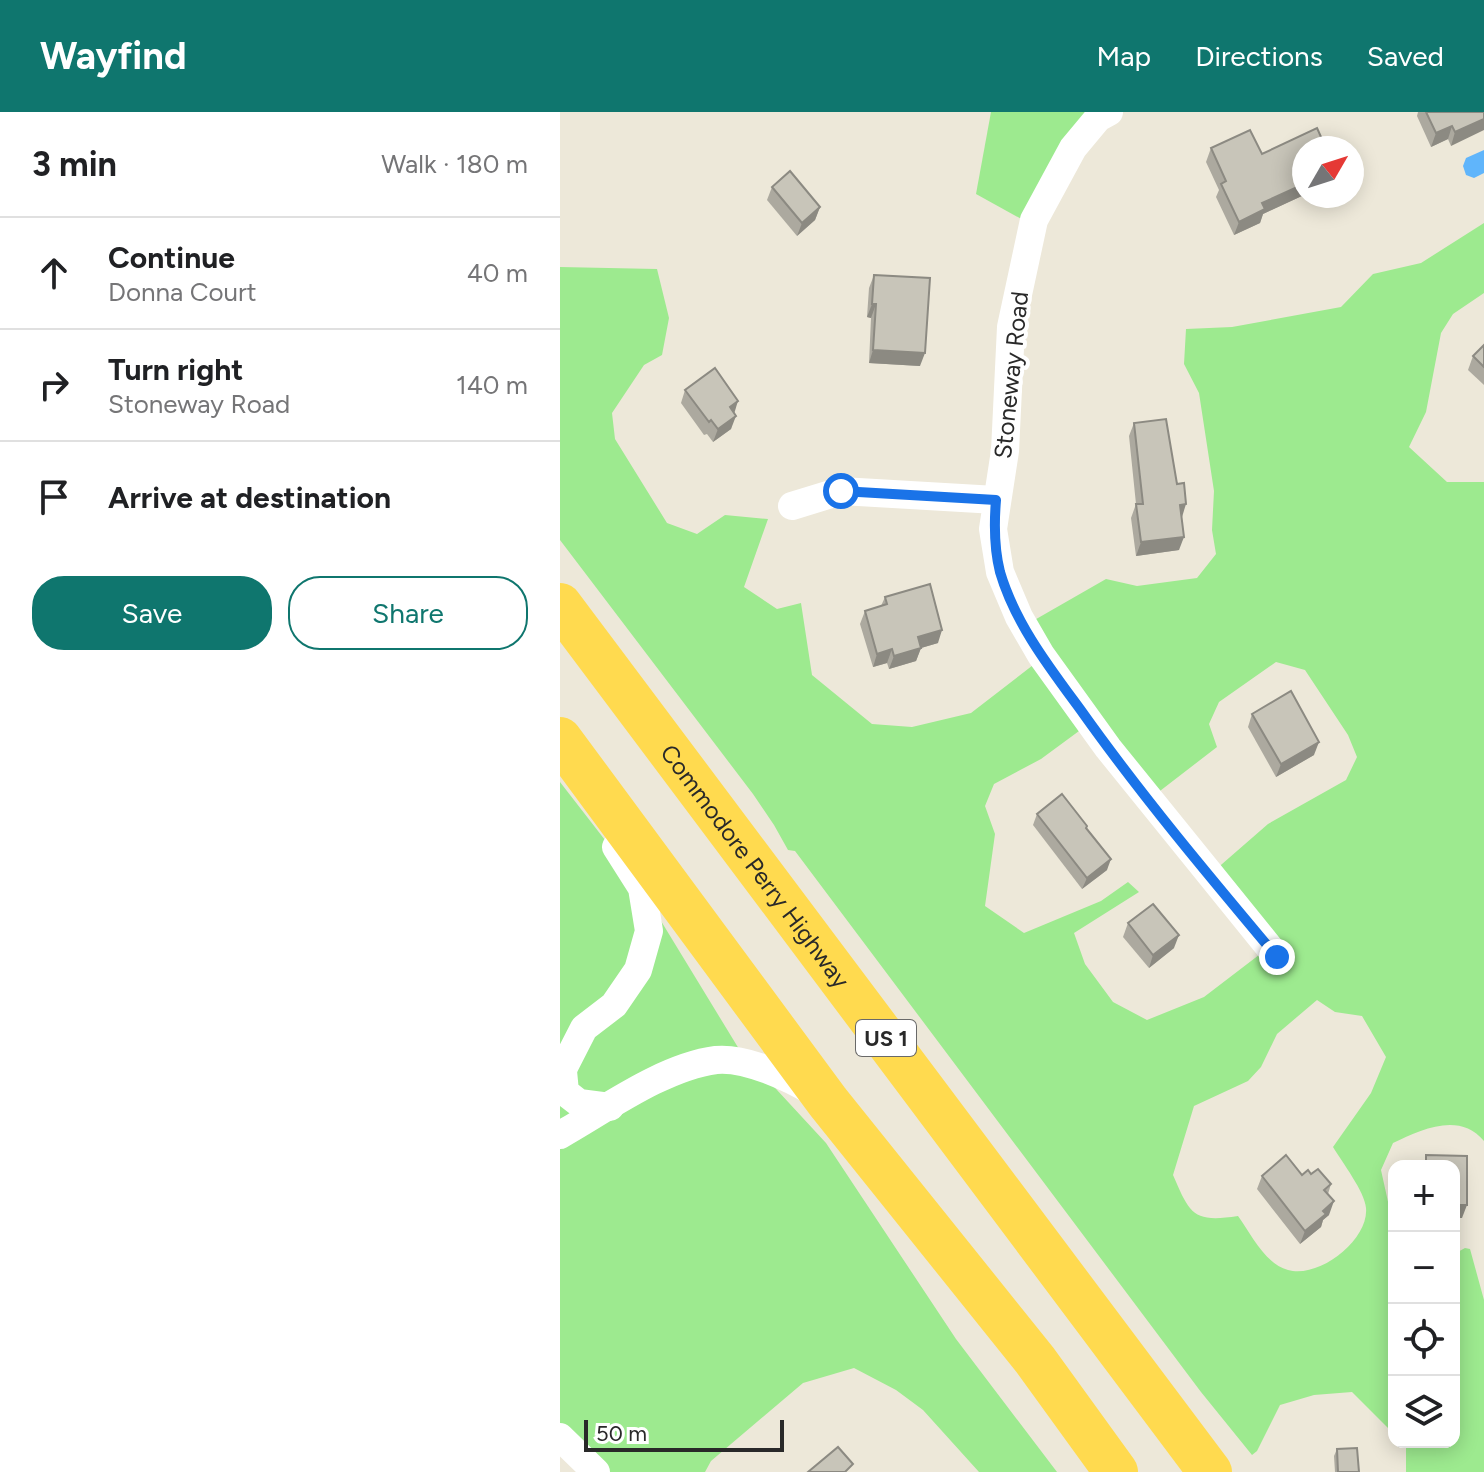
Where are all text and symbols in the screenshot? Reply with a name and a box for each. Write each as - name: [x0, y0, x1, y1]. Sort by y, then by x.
- text: Wayfind: [40, 33, 187, 79]
- text: Map: [1097, 39, 1151, 73]
- text: Directions: [1195, 39, 1323, 73]
- text: Saved: [1367, 39, 1444, 73]
- north arrow: [1292, 136, 1364, 208]
- text: 3 min: [32, 144, 117, 185]
- text: Walk · 180 m: [381, 148, 528, 180]
- text: Continue: [108, 239, 235, 276]
- icon: ahead: [32, 251, 76, 295]
- text: 40 m: [467, 257, 528, 289]
- text: Donna Court: [108, 276, 257, 308]
- street label: Stoneway Road: [988, 290, 1034, 460]
- text: Turn right: [108, 351, 243, 388]
- icon: right: [32, 363, 76, 407]
- text: 140 m: [456, 369, 528, 401]
- text: Stoneway Road: [108, 388, 290, 420]
- route start: [823, 473, 859, 509]
- icon: arrive: [32, 475, 76, 519]
- text: Arrive at destination: [108, 479, 391, 516]
- button: Save: [32, 576, 272, 650]
- button: Share: [288, 576, 528, 650]
- street label: Commodore Perry Highway: [655, 738, 856, 994]
- route end: [1259, 939, 1295, 975]
- road number: US 1: [856, 1020, 916, 1056]
- map controls: [1388, 1160, 1460, 1448]
- button: +: [1388, 1160, 1460, 1232]
- button: −: [1388, 1232, 1460, 1304]
- button: locate: [1388, 1304, 1460, 1376]
- button: layers: [1388, 1376, 1460, 1448]
- scale bar: [584, 1416, 784, 1452]
- text: 50 m: [596, 1420, 647, 1447]

